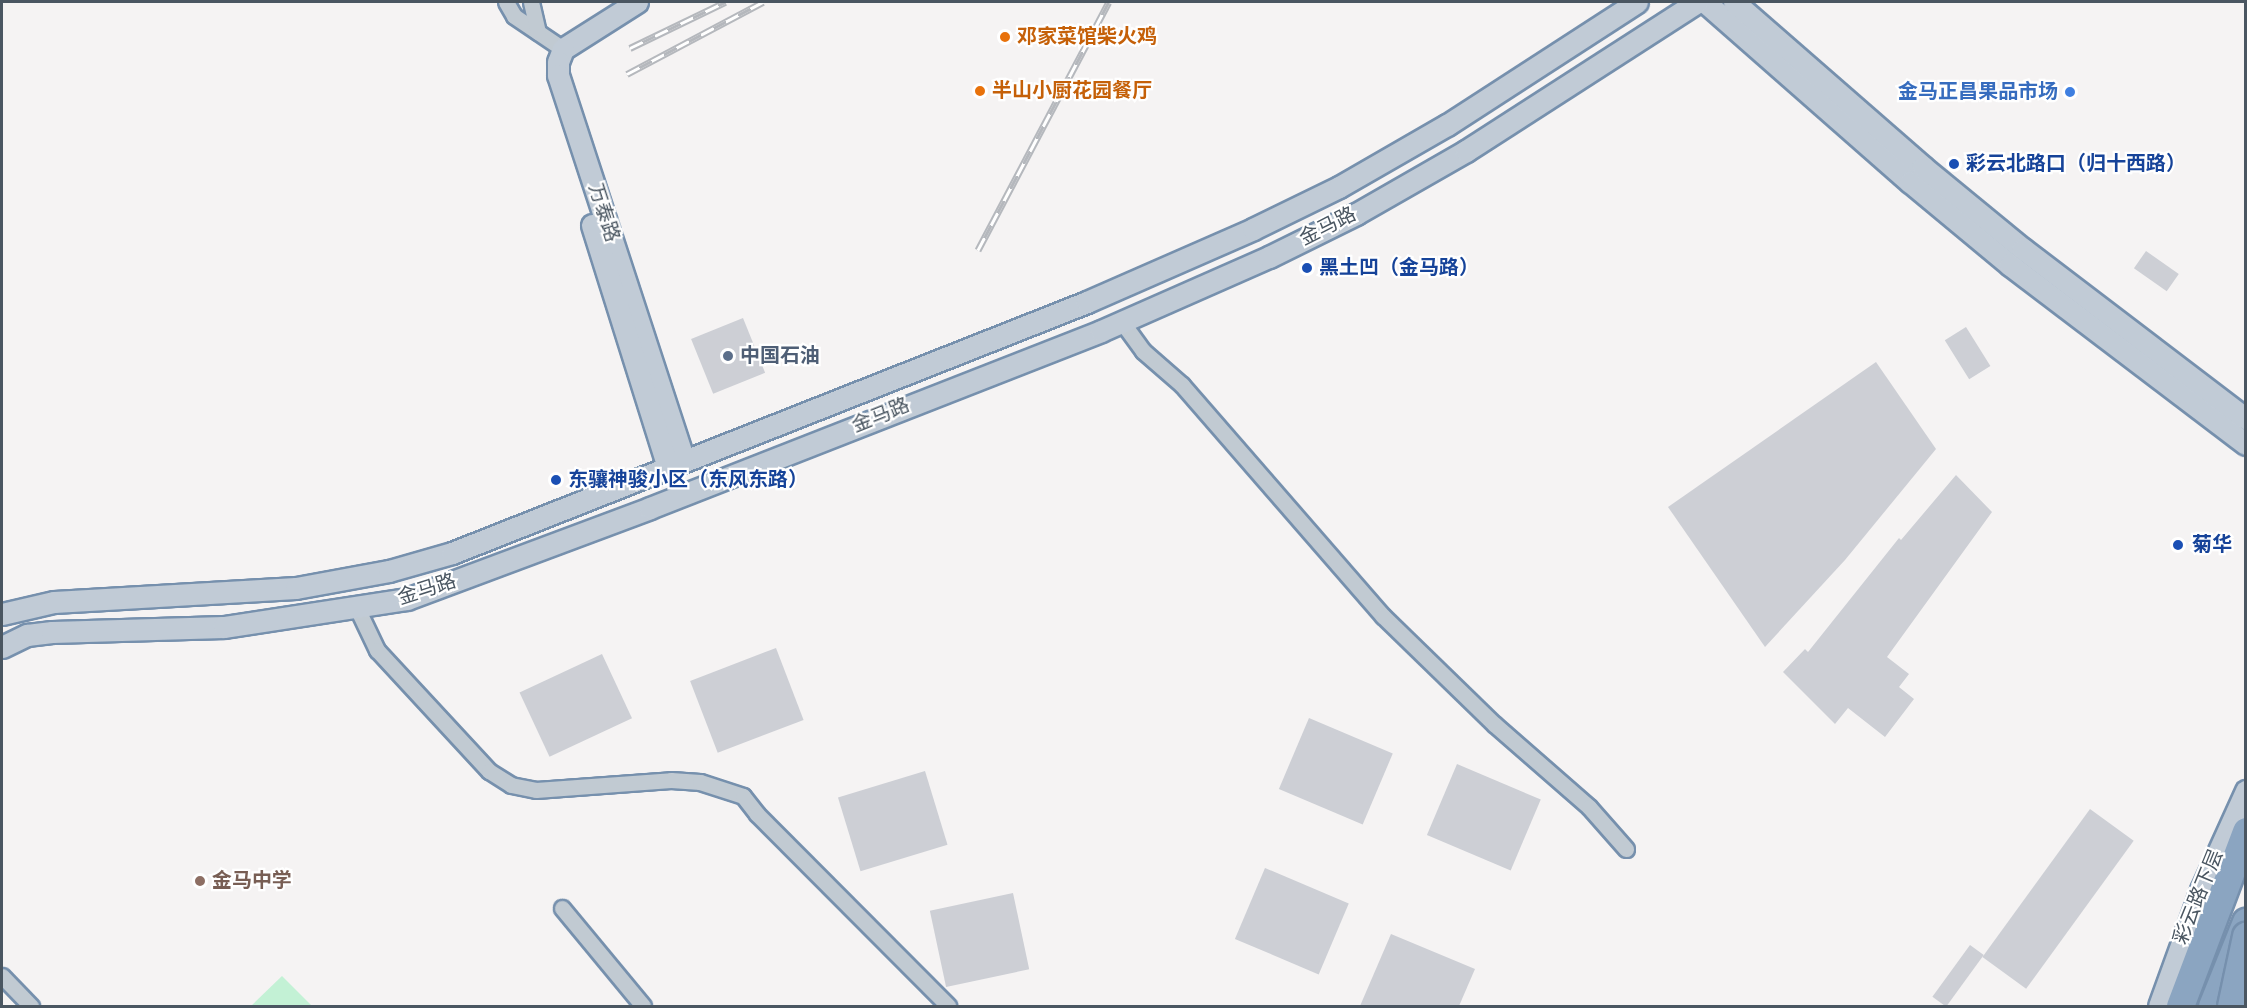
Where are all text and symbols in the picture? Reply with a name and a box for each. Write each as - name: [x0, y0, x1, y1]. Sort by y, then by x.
- place label: 邓家菜馆柴火鸡: [1017, 25, 1157, 49]
- marker: 邓家菜馆柴火鸡: [998, 30, 1012, 44]
- place label: 半山小厨花园餐厅: [992, 79, 1152, 103]
- place label: 金马正昌果品市场: [1898, 80, 2058, 104]
- marker: 半山小厨花园餐厅: [973, 84, 987, 98]
- marker: 金马正昌果品市场: [2063, 85, 2077, 99]
- place label: 彩云北路口（归十西路）: [1966, 152, 2186, 176]
- marker: 彩云北路口（归十西路）: [1947, 157, 1961, 171]
- street label: 万泰路: [582, 181, 624, 245]
- street label: 金马路: [1296, 203, 1360, 251]
- place label: 黑土凹（金马路）: [1319, 256, 1479, 280]
- marker: 黑土凹（金马路）: [1300, 261, 1314, 275]
- place label: 中国石油: [740, 344, 820, 368]
- marker: 中国石油: [721, 349, 735, 363]
- street label: 金马路: [849, 394, 913, 438]
- place label: 东骧神骏小区（东风东路）: [568, 468, 808, 492]
- marker: 东骧神骏小区（东风东路）: [549, 473, 563, 487]
- place label: 菊华: [2192, 533, 2232, 557]
- marker: 菊华: [2169, 536, 2187, 554]
- street label: 金马路: [395, 569, 459, 611]
- street label: 彩云路下层: [2169, 846, 2229, 948]
- place label: 金马中学: [212, 869, 292, 893]
- marker: 金马中学: [193, 874, 207, 888]

